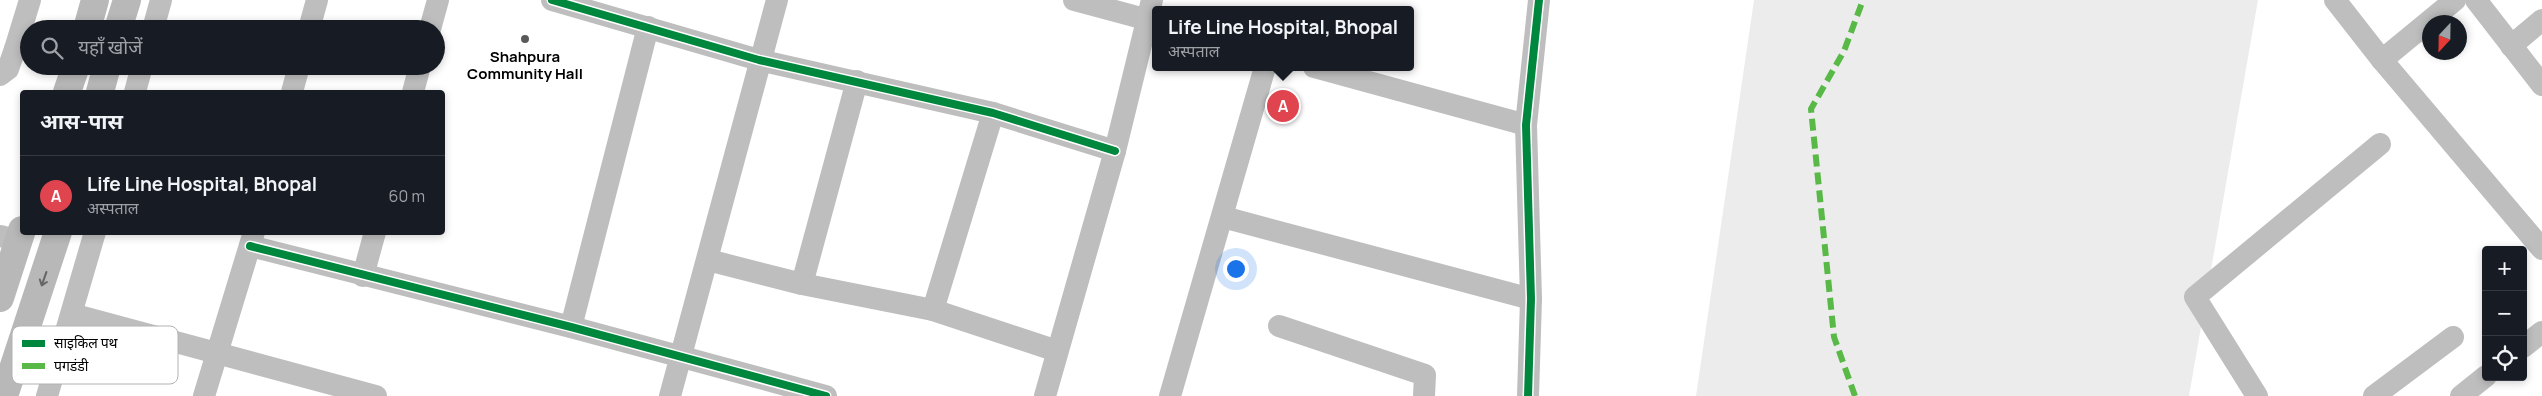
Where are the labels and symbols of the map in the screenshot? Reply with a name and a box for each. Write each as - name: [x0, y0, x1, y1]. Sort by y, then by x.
- north arrow: [2422, 15, 2467, 60]
- marker: Shahpura Community Hall: [519, 33, 531, 45]
- place label: Shahpura Community Hall: [467, 46, 583, 84]
- pin: A: [1267, 87, 1299, 125]
- your location: [1223, 256, 1249, 282]
- one-way arrow: [38, 271, 48, 287]
- legend: [12, 326, 178, 384]
- text: साइकिल पथ: [54, 333, 119, 352]
- text: पगडंडी: [54, 356, 89, 375]

